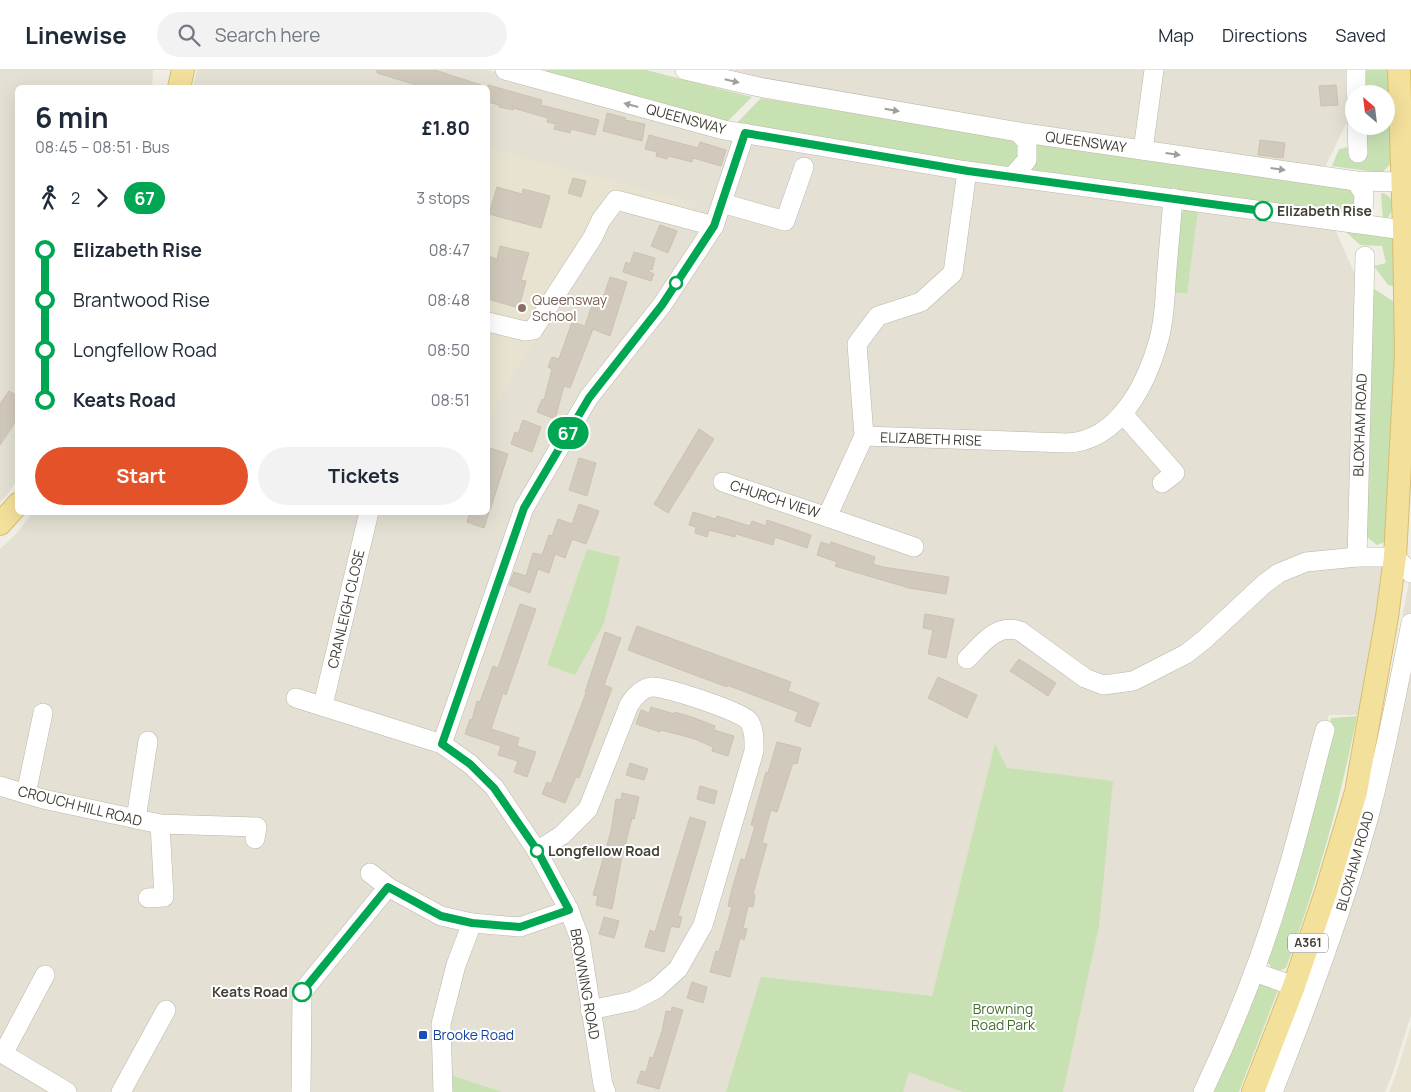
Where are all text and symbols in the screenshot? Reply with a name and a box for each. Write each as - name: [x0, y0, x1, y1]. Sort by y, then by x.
- search box: [157, 12, 507, 57]
- text: Linewise: [25, 18, 127, 51]
- icon: search: [175, 21, 203, 49]
- text: Search here: [215, 22, 320, 48]
- text: Map: [1158, 23, 1194, 47]
- text: Directions: [1222, 23, 1307, 47]
- text: Saved: [1335, 23, 1386, 47]
- one-way arrow: [725, 77, 740, 85]
- north arrow: [1345, 85, 1395, 135]
- map controls: [1345, 85, 1395, 135]
- text: 6 min: [35, 98, 109, 136]
- street label: QUEENSWAY: [644, 99, 728, 138]
- one-way arrow: [623, 101, 638, 109]
- one-way arrow: [884, 107, 900, 115]
- text: £1.80: [422, 115, 470, 141]
- street label: QUEENSWAY: [1044, 126, 1128, 157]
- text: 08:45 – 08:51 · Bus: [35, 136, 170, 158]
- one-way arrow: [1166, 150, 1182, 158]
- one-way arrow: [1270, 165, 1286, 173]
- icon: walk: [35, 184, 63, 212]
- icon: forward: [88, 184, 116, 212]
- text: 67: [134, 186, 155, 210]
- text: 2: [71, 187, 80, 209]
- text: 3 stops: [416, 187, 470, 209]
- marker: Elizabeth Rise: [1253, 201, 1273, 221]
- place label: Elizabeth Rise: [1277, 201, 1372, 220]
- text: Elizabeth Rise: [73, 237, 202, 263]
- text: 08:47: [429, 239, 470, 261]
- unlabelled marker: [669, 276, 683, 290]
- text: Brantwood Rise: [73, 287, 210, 313]
- text: 08:48: [427, 289, 470, 311]
- place label: Queensway School: [532, 290, 608, 325]
- marker: Queensway School: [516, 302, 528, 314]
- text: Longfellow Road: [73, 337, 217, 363]
- text: 08:50: [427, 339, 470, 361]
- street label: BLOXHAM ROAD: [1348, 373, 1371, 477]
- text: Keats Road: [73, 387, 176, 413]
- text: 08:51: [431, 389, 470, 411]
- line badge: 67: [546, 417, 590, 449]
- text: 67: [558, 421, 578, 445]
- street label: ELIZABETH RISE: [880, 427, 982, 450]
- button: Start: [35, 447, 248, 505]
- button: Tickets: [258, 447, 470, 505]
- street label: CHURCH VIEW: [728, 475, 822, 522]
- street label: CRANLEIGH CLOSE: [323, 548, 368, 670]
- street label: CROUCH HILL ROAD: [16, 781, 144, 830]
- street label: BLOXHAM ROAD: [1331, 809, 1378, 913]
- place label: Longfellow Road: [548, 841, 660, 860]
- marker: Longfellow Road: [530, 844, 544, 858]
- street label: BROWNING ROAD: [566, 927, 605, 1041]
- road number: A361: [1288, 934, 1328, 952]
- place label: Keats Road: [212, 982, 288, 1001]
- marker: Keats Road: [292, 982, 312, 1002]
- park label: Browning Road Park: [971, 999, 1036, 1034]
- place label: Brooke Road: [433, 1025, 514, 1044]
- marker: Brooke Road: [417, 1029, 429, 1041]

